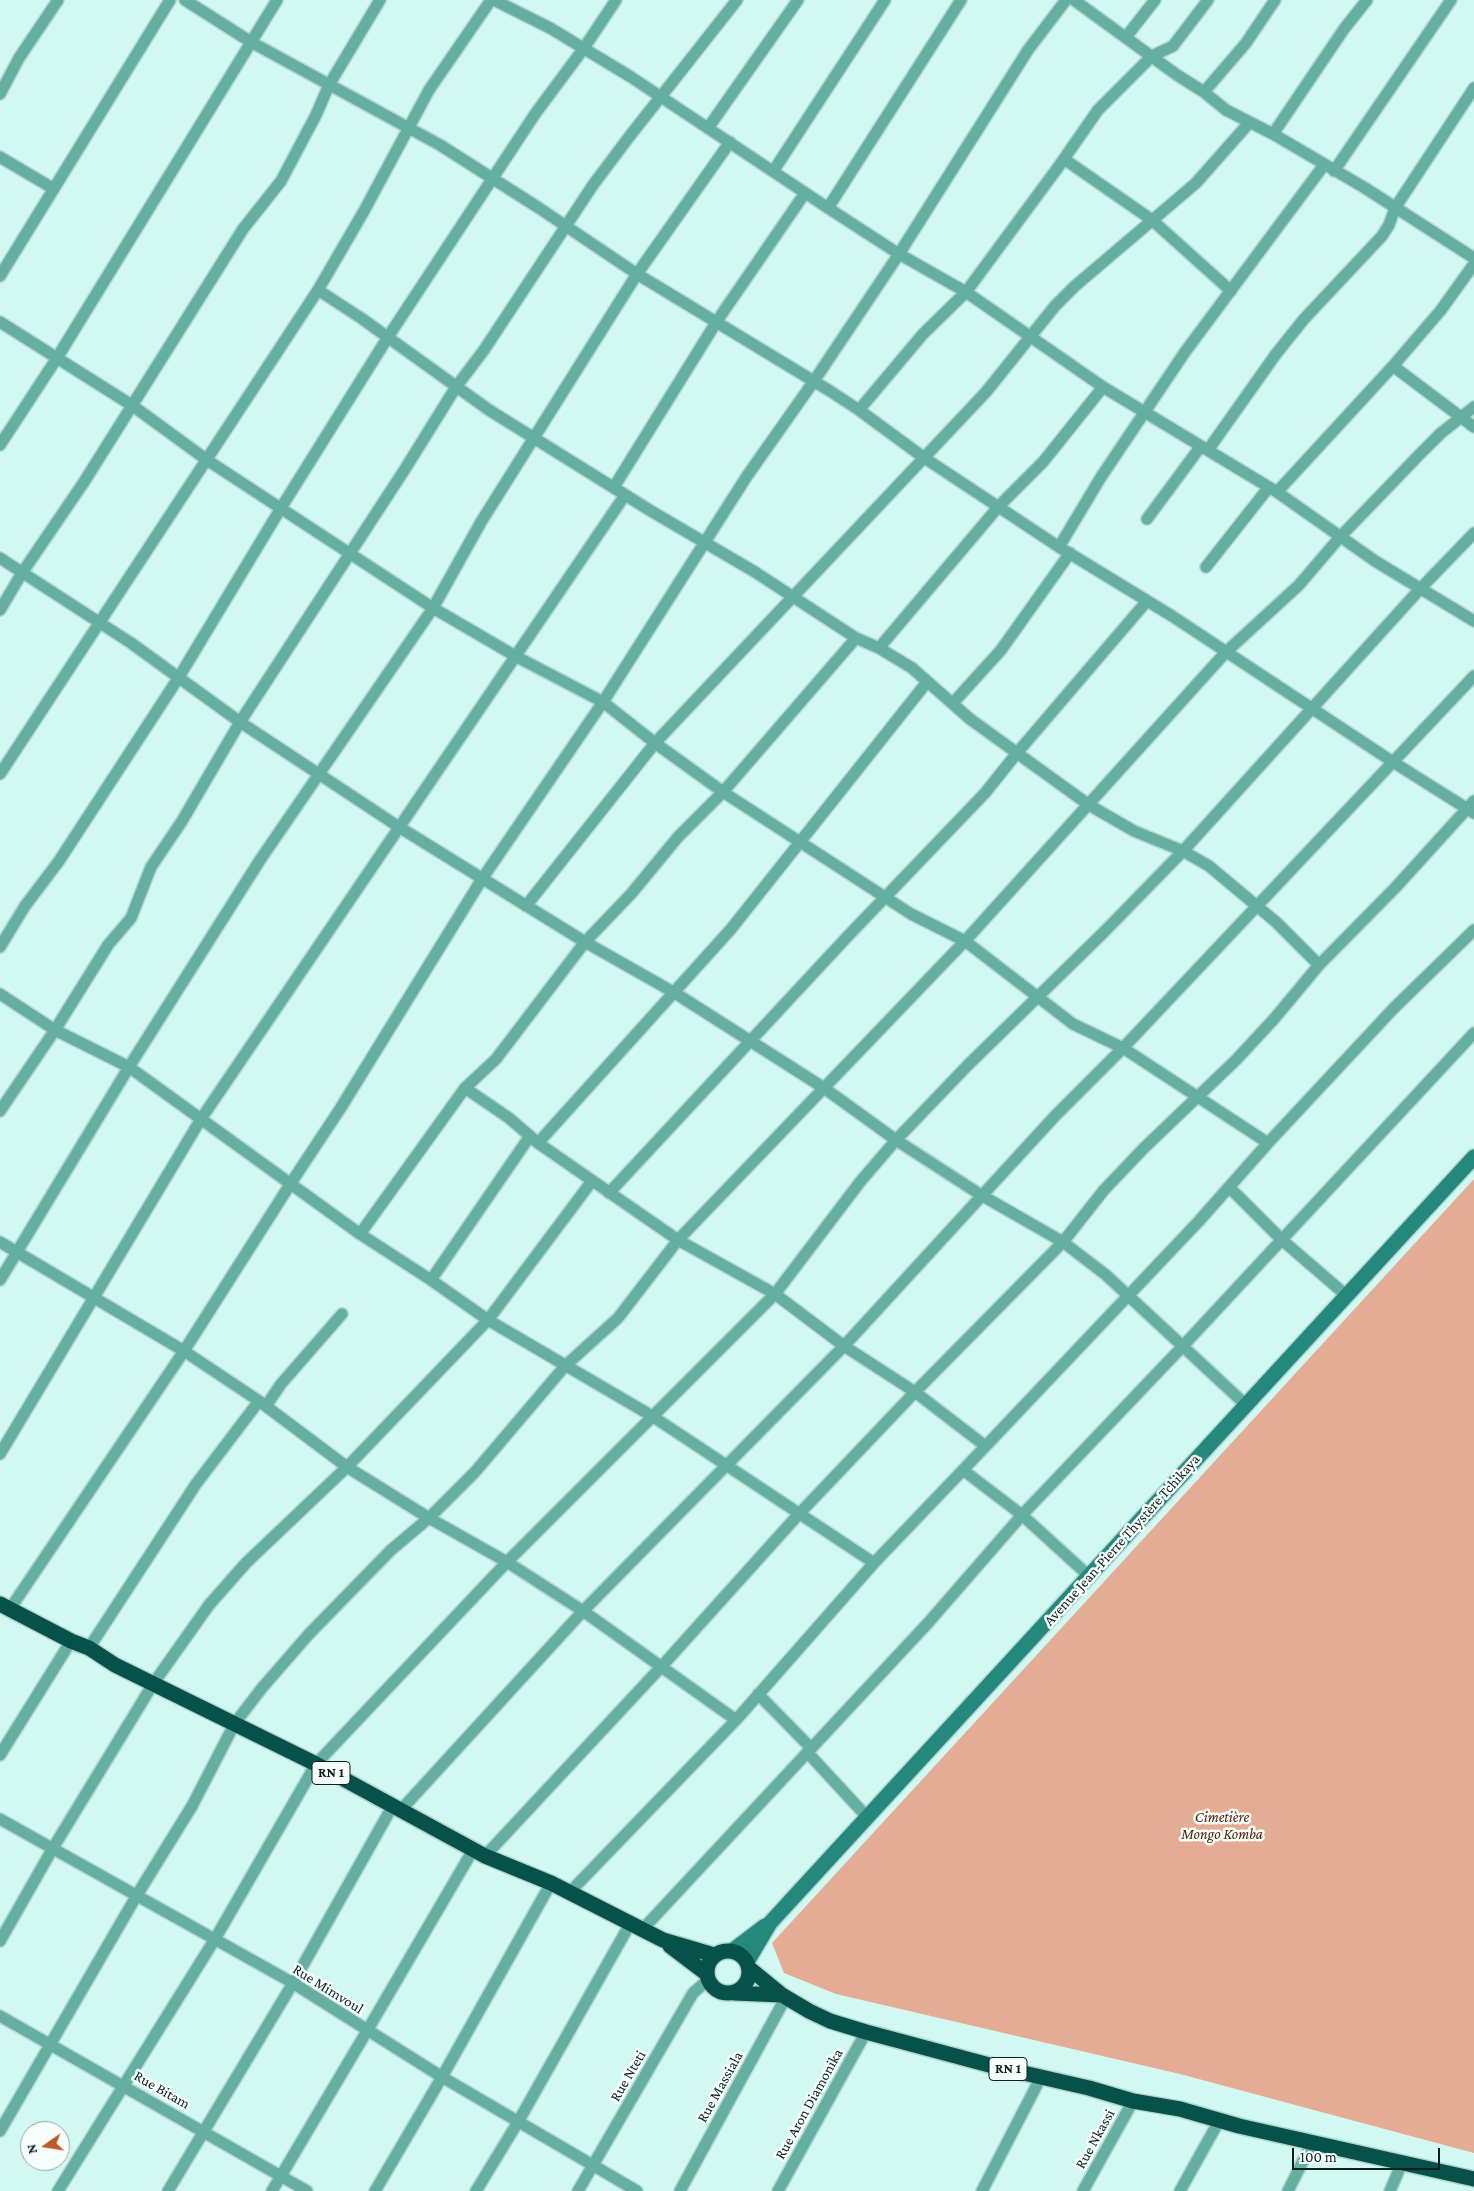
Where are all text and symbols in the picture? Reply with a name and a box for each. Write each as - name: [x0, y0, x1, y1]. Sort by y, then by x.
- street label: Avenue Jean-Pierre Thystère Tchikaya: [1040, 1451, 1204, 1629]
- road number: RN 1: [312, 1762, 350, 1785]
- park label: Cimetière Mongo Komba: [1181, 1808, 1263, 1843]
- street label: Rue Mimvoul: [289, 1960, 367, 2018]
- street label: Rue Aron Diamonika: [771, 2046, 847, 2162]
- street label: Rue Nteti: [606, 2047, 650, 2105]
- street label: Rue Massiala: [693, 2048, 747, 2126]
- road number: RN 1: [989, 2058, 1027, 2080]
- street label: Rue Bitam: [131, 2067, 193, 2113]
- street label: Rue Nkassi: [1071, 2106, 1119, 2172]
- north arrow: [20, 2121, 70, 2171]
- scale bar: [1294, 2138, 1442, 2170]
- text: N: [22, 2143, 40, 2156]
- text: 100 m: [1300, 2149, 1337, 2165]

